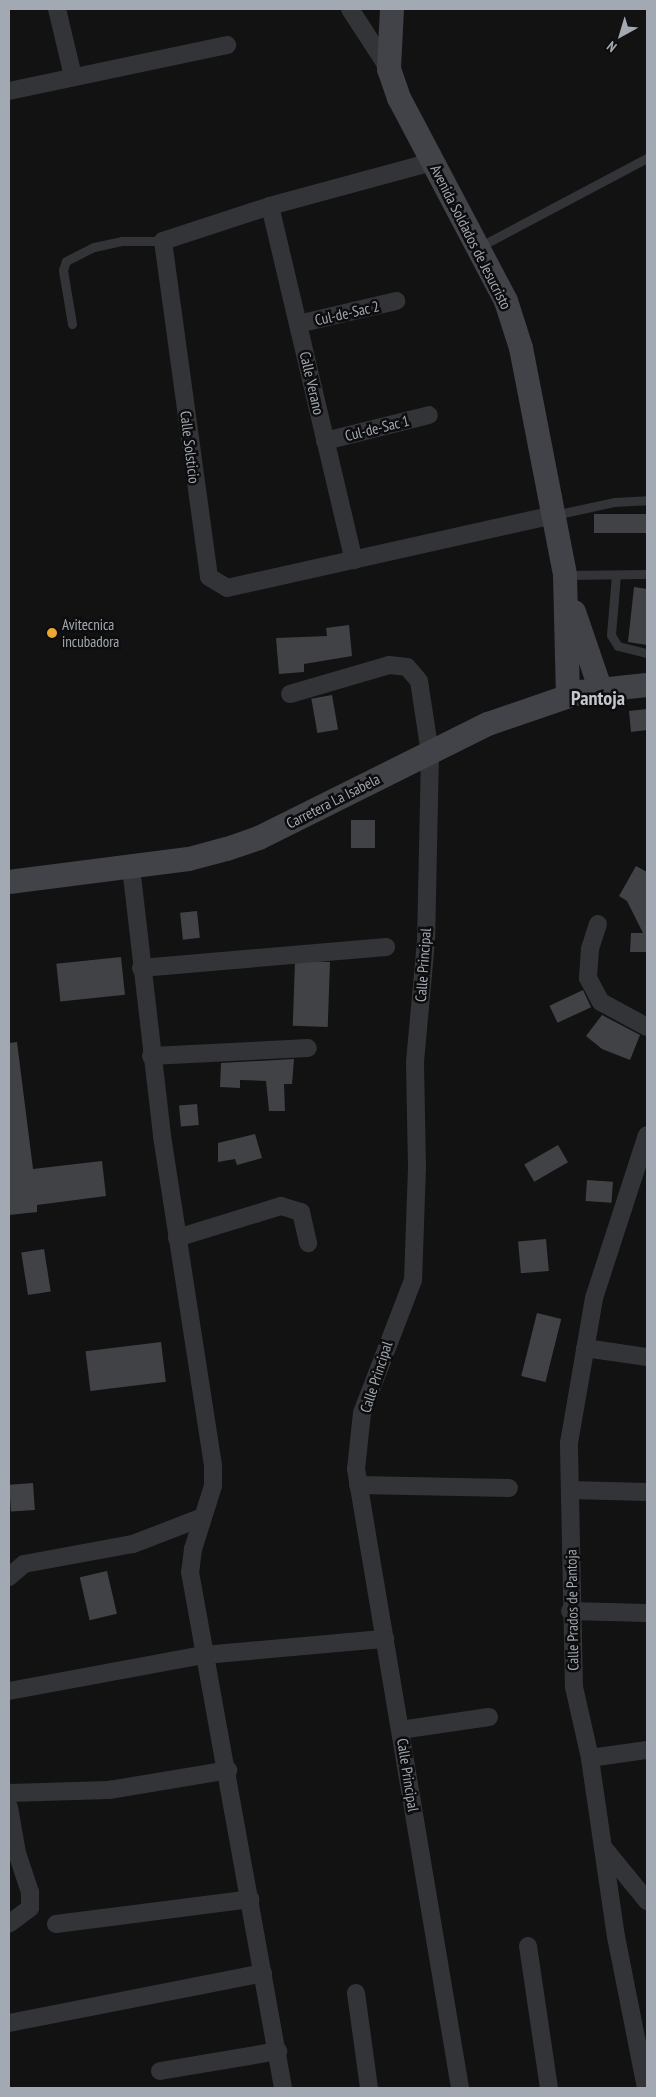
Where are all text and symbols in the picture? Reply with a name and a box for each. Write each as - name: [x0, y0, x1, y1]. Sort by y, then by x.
- north arrow: [596, 10, 646, 60]
- text: N: [603, 37, 620, 56]
- street label: Avenida Soldados de Jesucristo: [427, 162, 515, 312]
- street label: Cul-de-Sac 2: [313, 297, 381, 329]
- street label: Calle Verano: [296, 349, 328, 417]
- street label: Calle Solsticio: [177, 410, 203, 484]
- street label: Cul-de-Sac 1: [343, 411, 411, 445]
- place label: Avitecnica incubadora: [62, 615, 119, 650]
- marker: Avitecnica incubadora: [46, 627, 58, 639]
- district label: Pantoja: [571, 686, 625, 710]
- street label: Carretera La Isabela: [283, 770, 383, 832]
- street label: Calle Principal: [411, 927, 435, 1003]
- street label: Calle Principal: [356, 1339, 396, 1415]
- street label: Calle Prados de Pantoja: [562, 1549, 582, 1671]
- street label: Calle Principal: [393, 1737, 423, 1813]

